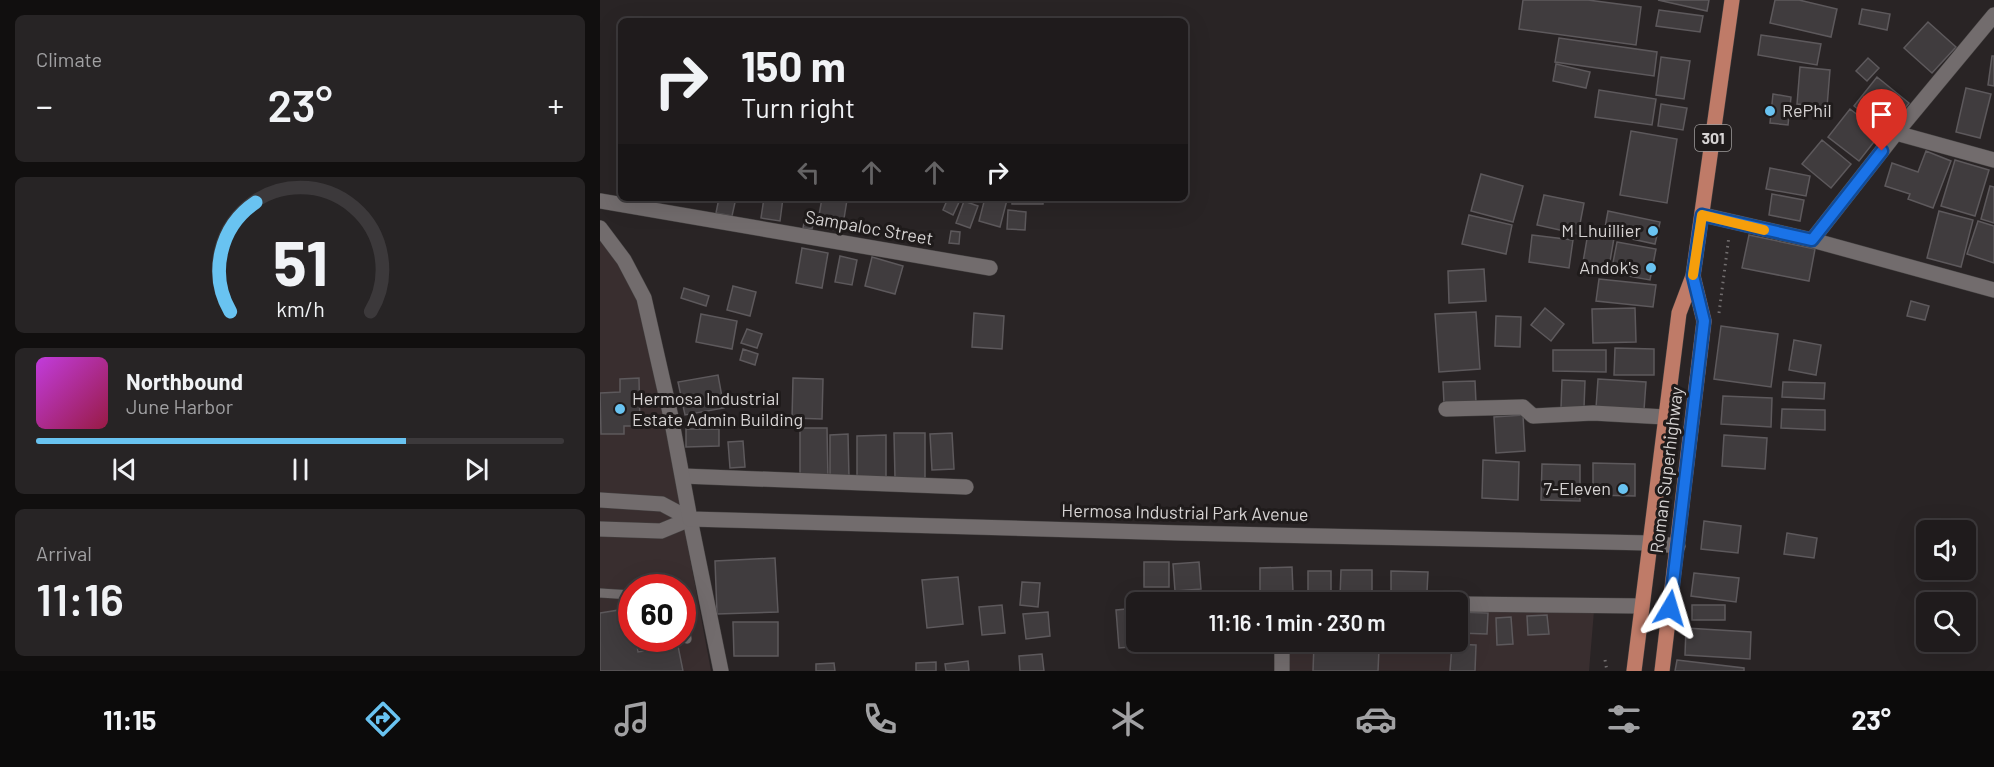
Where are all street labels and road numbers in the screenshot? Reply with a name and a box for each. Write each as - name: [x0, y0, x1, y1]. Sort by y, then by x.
- road number: 301: [1695, 125, 1731, 151]
- street label: Sampaloc Street: [803, 205, 935, 249]
- street label: Roman Superhighway: [1645, 385, 1687, 555]
- street label: Hermosa Industrial Park Avenue: [1061, 499, 1309, 525]

